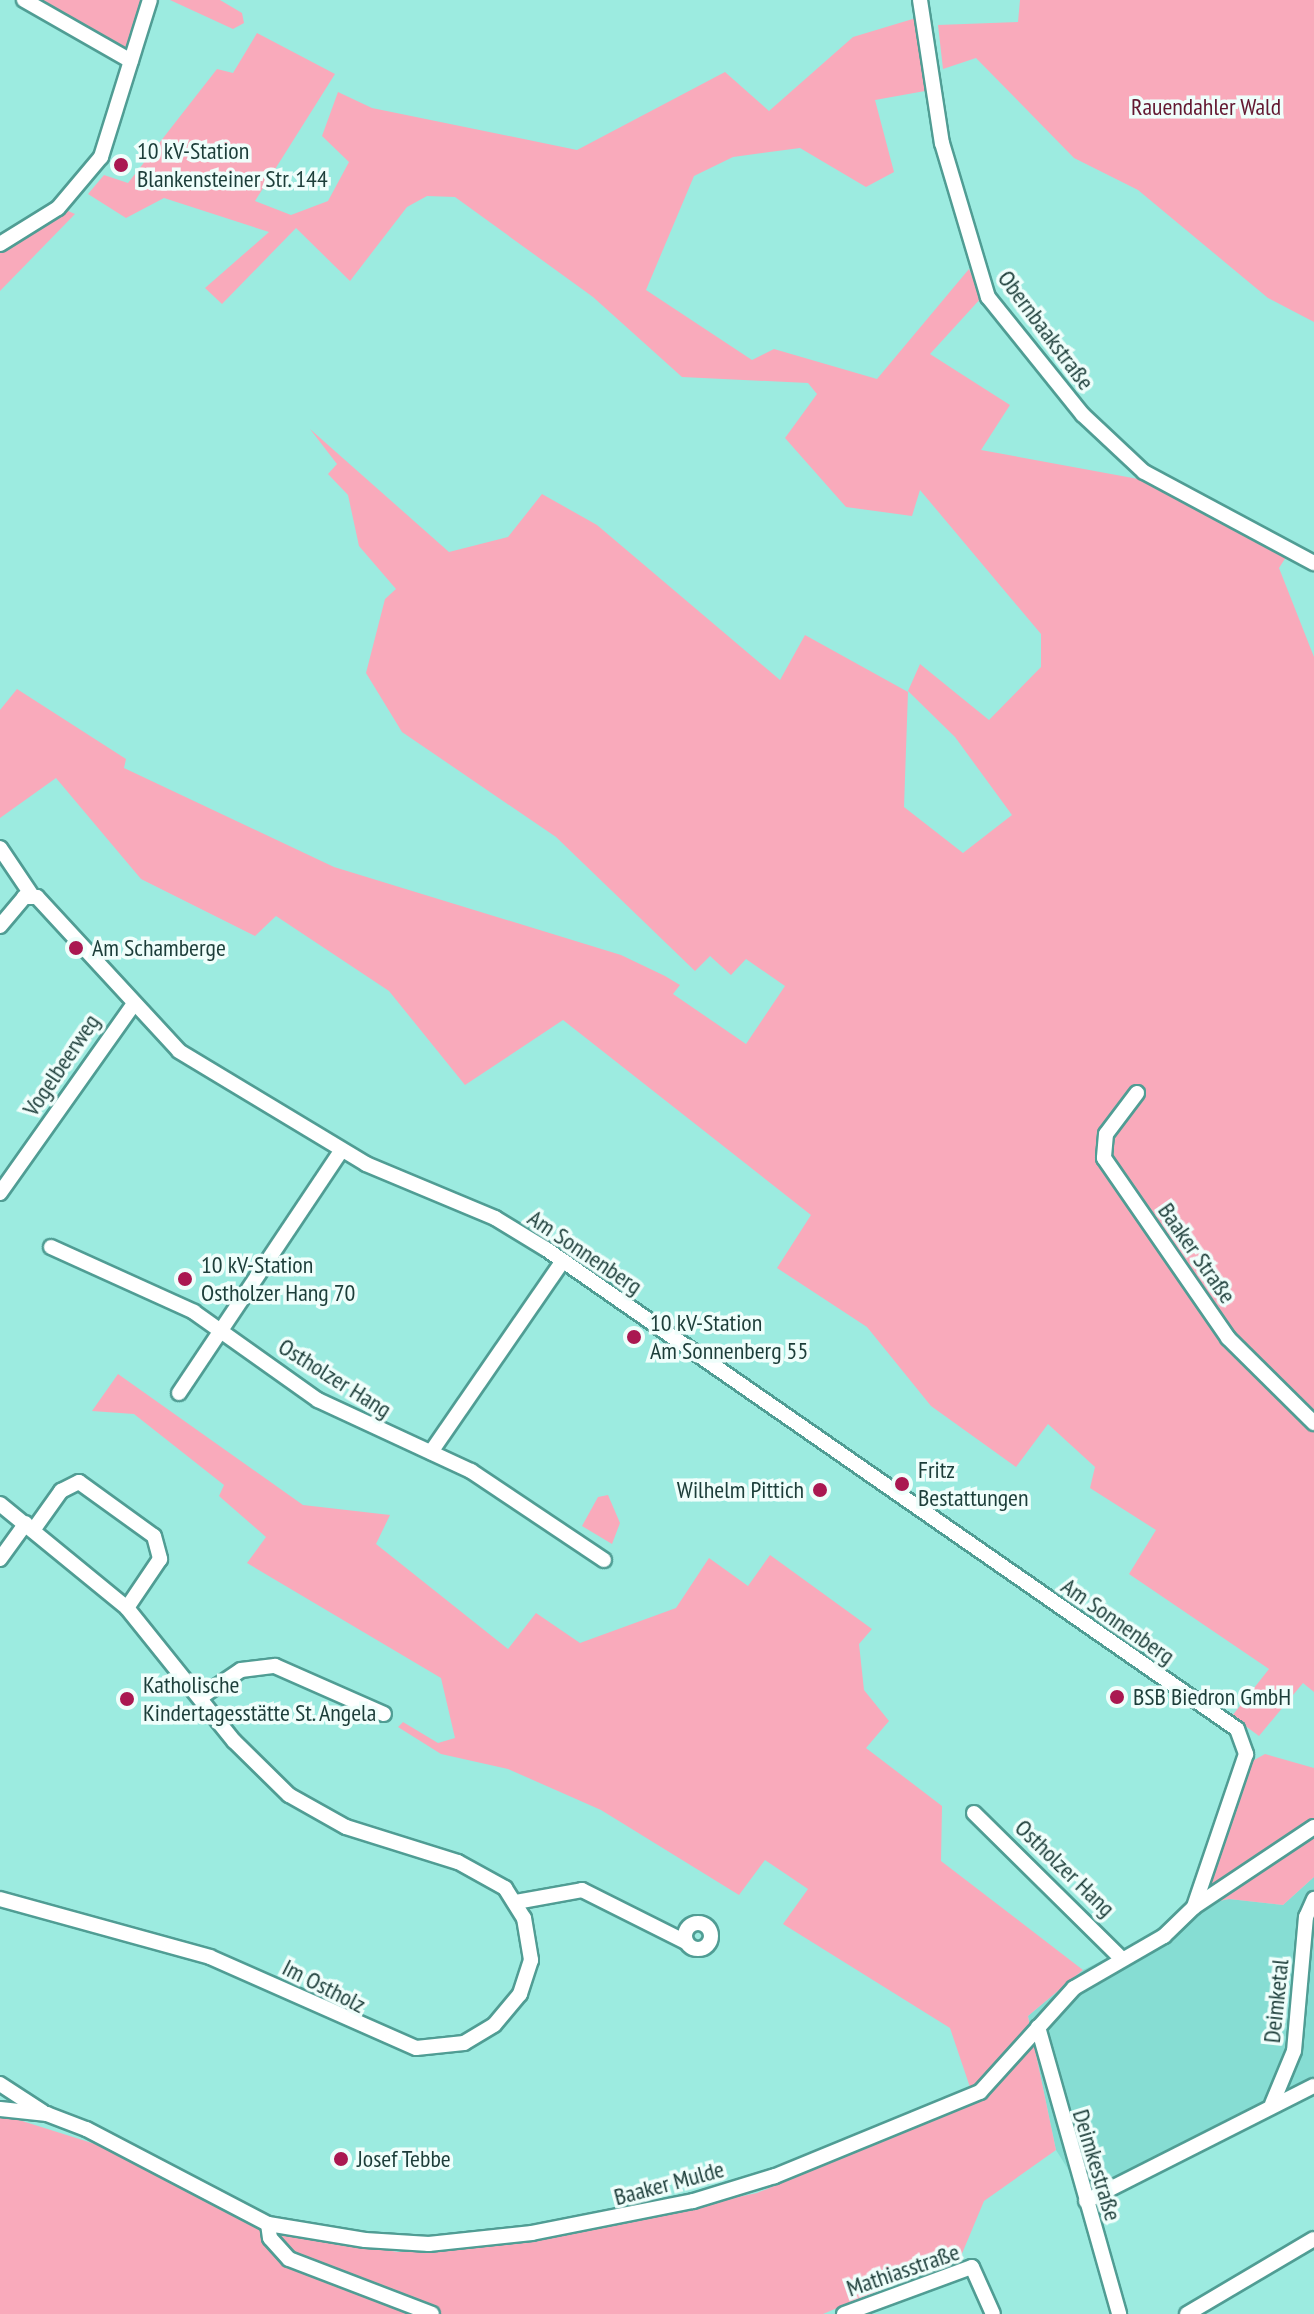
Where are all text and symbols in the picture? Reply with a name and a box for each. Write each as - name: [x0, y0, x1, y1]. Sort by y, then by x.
- park label: Rauendahler Wald: [1131, 93, 1281, 121]
- place label: 10 kV-Station Blankensteiner Str. 144: [137, 137, 329, 193]
- marker: 10 kV-Station Blankensteiner Str. 144: [112, 156, 130, 174]
- street label: Obernbaakstraße: [992, 265, 1100, 395]
- place label: Am Schamberge: [92, 934, 226, 962]
- marker: Am Schamberge: [67, 939, 85, 957]
- street label: Vogelbeerweg: [16, 1009, 106, 1121]
- street label: Baaker Straße: [1152, 1197, 1242, 1309]
- street label: Am Sonnenberg: [522, 1203, 648, 1301]
- place label: 10 kV-Station Ostholzer Hang 70: [201, 1251, 355, 1307]
- marker: 10 kV-Station Ostholzer Hang 70: [176, 1270, 194, 1288]
- place label: 10 kV-Station Am Sonnenberg 55: [650, 1309, 808, 1365]
- marker: 10 kV-Station Am Sonnenberg 55: [625, 1328, 643, 1346]
- street label: Ostholzer Hang: [273, 1332, 397, 1424]
- place label: Fritz Bestattungen: [918, 1456, 1028, 1512]
- marker: Fritz Bestattungen: [893, 1475, 911, 1493]
- place label: Wilhelm Pittich: [677, 1476, 804, 1504]
- marker: Wilhelm Pittich: [811, 1481, 829, 1499]
- street label: Am Sonnenberg: [1056, 1571, 1180, 1671]
- place label: Katholische Kindertagesstätte St. Angela: [143, 1671, 379, 1727]
- place label: BSB Biedron GmbH: [1133, 1683, 1291, 1711]
- marker: BSB Biedron GmbH: [1108, 1688, 1126, 1706]
- marker: Katholische Kindertagesstätte St. Angela: [118, 1690, 136, 1708]
- street label: Ostholzer Hang: [1009, 1813, 1121, 1923]
- street label: Im Ostholz: [278, 1953, 370, 2019]
- street label: Deimketal: [1257, 1958, 1295, 2044]
- street label: Deimkestraße: [1066, 2106, 1128, 2224]
- place label: Josef Tebbe: [357, 2145, 451, 2173]
- marker: Josef Tebbe: [332, 2150, 350, 2168]
- street label: Baaker Mulde: [611, 2154, 727, 2212]
- street label: Mathiasstraße: [843, 2237, 963, 2303]

